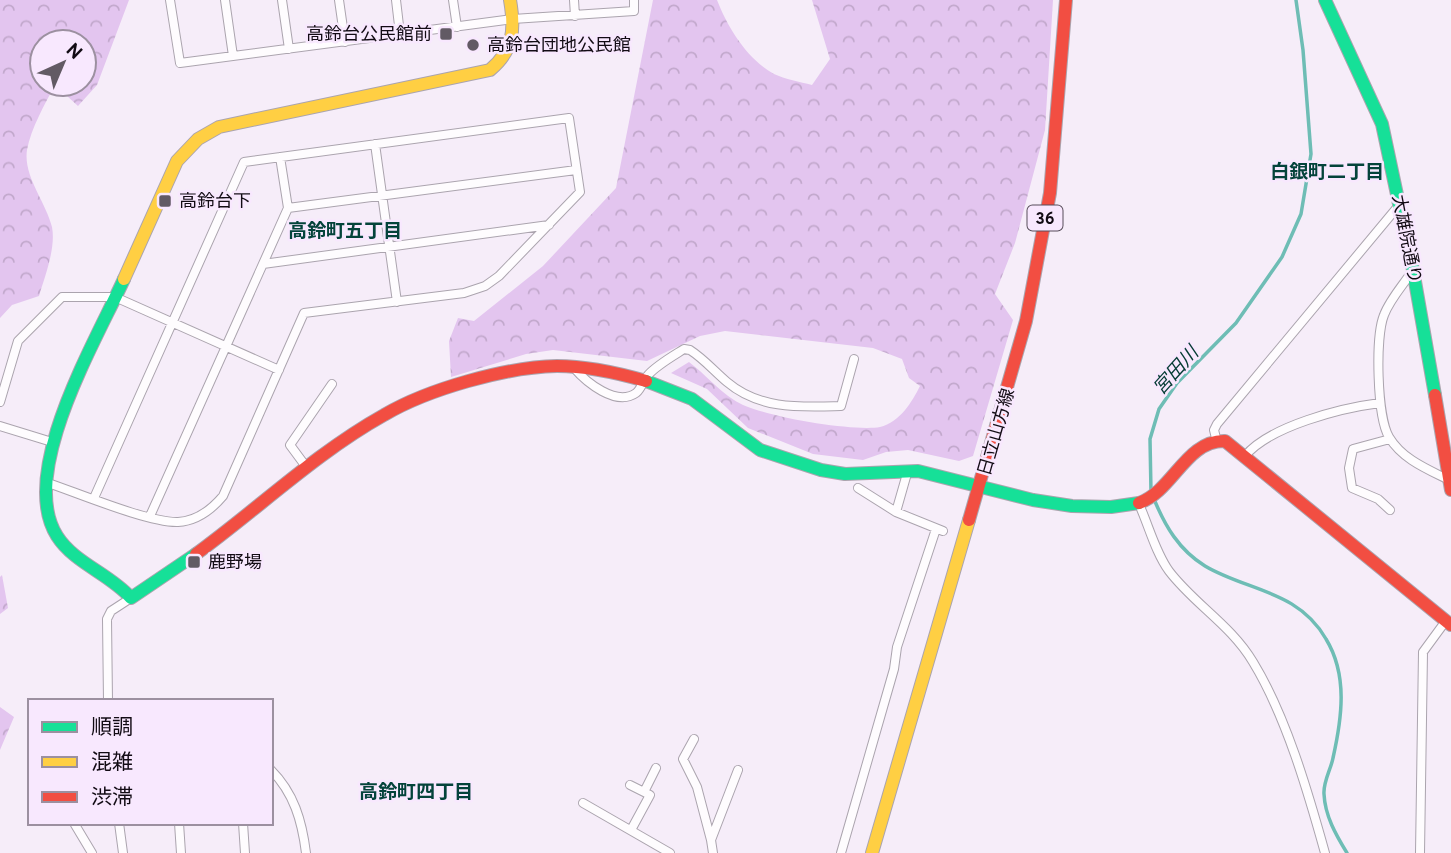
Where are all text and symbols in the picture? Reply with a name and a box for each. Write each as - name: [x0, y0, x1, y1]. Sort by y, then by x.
- place label: 高鈴台公民館前: [306, 24, 432, 47]
- marker: 高鈴台公民館前: [438, 26, 454, 42]
- north arrow: [28, 28, 98, 98]
- place label: 高鈴台団地公民館: [487, 35, 631, 58]
- marker: 高鈴台団地公民館: [465, 37, 481, 53]
- text: N: [60, 39, 87, 66]
- district label: 白銀町二丁目: [1270, 161, 1384, 185]
- place label: 高鈴台下: [179, 191, 251, 214]
- marker: 高鈴台下: [157, 193, 173, 209]
- street label: 大雄院通り: [1386, 193, 1425, 286]
- road number: 36: [1028, 206, 1062, 230]
- district label: 高鈴町五丁目: [288, 220, 402, 244]
- water label: 宮田川: [1148, 341, 1206, 401]
- street label: 日立山方線: [974, 386, 1021, 479]
- place label: 鹿野場: [208, 552, 262, 575]
- marker: 鹿野場: [186, 554, 202, 570]
- legend: [28, 699, 273, 825]
- text: 順調: [91, 715, 133, 742]
- text: 混雑: [91, 750, 133, 777]
- district label: 高鈴町四丁目: [359, 781, 473, 805]
- text: 渋滞: [91, 785, 133, 812]

